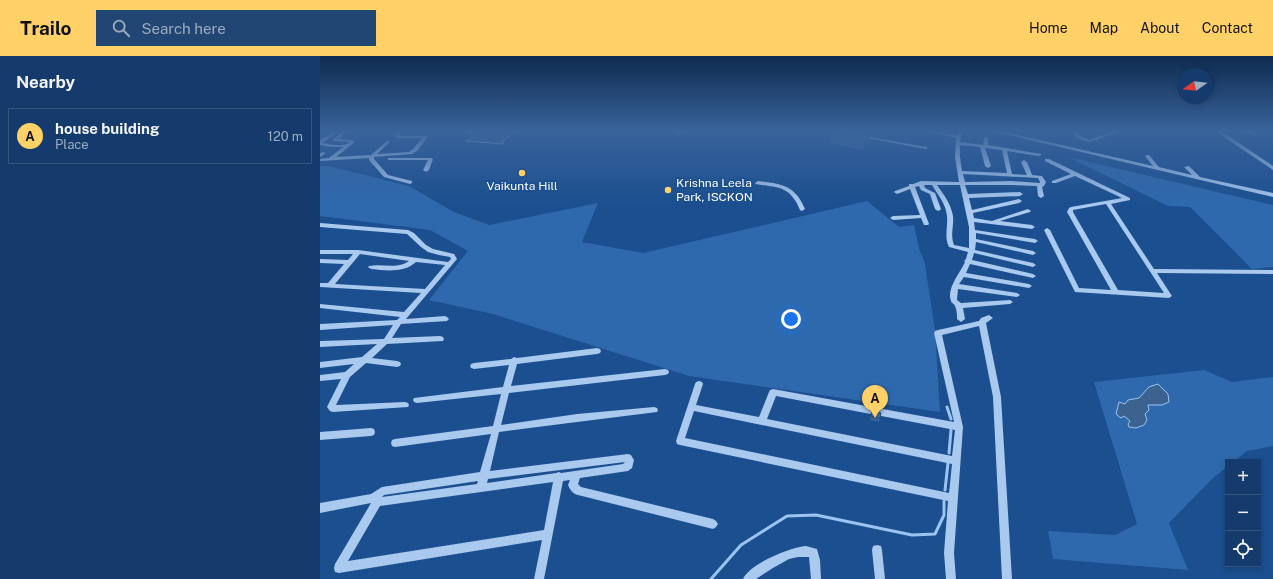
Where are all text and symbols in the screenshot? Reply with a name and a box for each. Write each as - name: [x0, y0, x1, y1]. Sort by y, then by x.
- search box: [96, 10, 376, 46]
- text: Trailo: [20, 17, 72, 39]
- icon: search: [110, 17, 132, 39]
- text: Search here: [142, 20, 226, 37]
- text: Home: [1029, 20, 1068, 36]
- text: Map: [1090, 20, 1118, 36]
- text: About: [1140, 20, 1180, 36]
- text: Contact: [1202, 20, 1253, 36]
- north arrow: [1177, 68, 1213, 104]
- text: Nearby: [16, 72, 75, 92]
- text: house building: [55, 120, 159, 137]
- text: A: [25, 129, 35, 144]
- text: 120 m: [268, 129, 303, 144]
- text: Place: [55, 137, 89, 152]
- marker: Vaikunta Hill: [517, 168, 527, 178]
- place label: Krishna Leela Park, ISCKON: [676, 176, 753, 204]
- place label: Vaikunta Hill: [486, 179, 558, 193]
- marker: Krishna Leela Park, ISCKON: [663, 185, 673, 195]
- your location: [781, 309, 801, 329]
- pin: A: [862, 385, 888, 418]
- map controls: [1225, 459, 1261, 567]
- button: +: [1225, 459, 1261, 495]
- button: −: [1225, 495, 1261, 531]
- button: locate: [1225, 531, 1261, 567]

